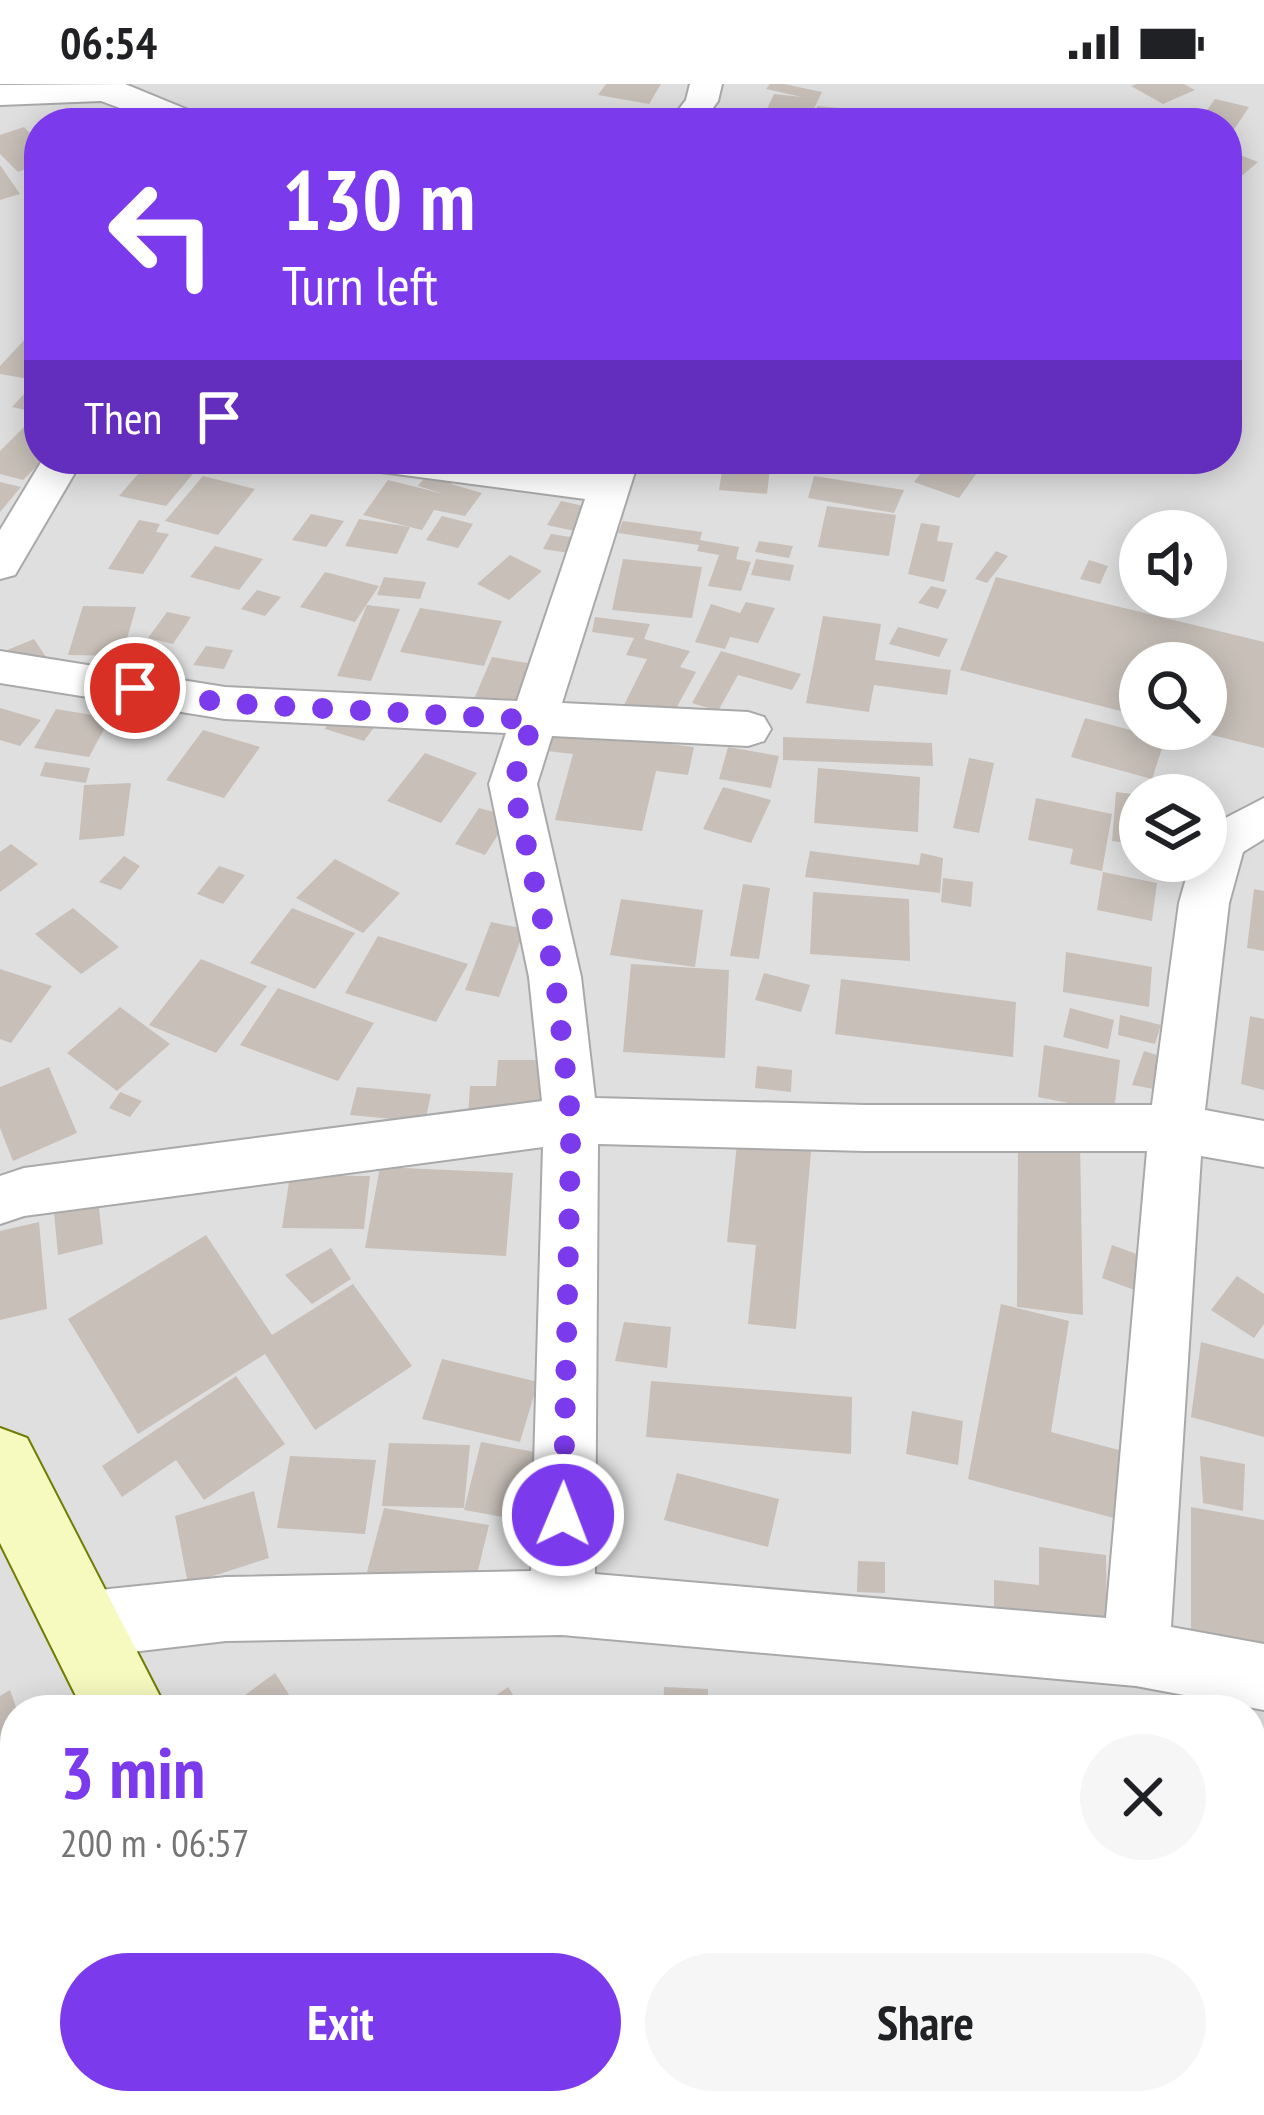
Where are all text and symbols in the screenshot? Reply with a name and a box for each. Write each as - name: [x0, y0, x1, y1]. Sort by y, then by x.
- text: 06:54: [60, 13, 157, 71]
- text: 130 m: [282, 144, 475, 253]
- icon: left: [84, 156, 240, 312]
- text: Turn left: [282, 250, 438, 320]
- icon: arrive: [186, 384, 252, 450]
- text: Then: [84, 388, 162, 446]
- map controls: [1119, 510, 1227, 882]
- button: sound: [1119, 510, 1227, 618]
- pin: [84, 637, 186, 739]
- button: search: [1119, 642, 1227, 750]
- icon: arrive: [102, 655, 168, 721]
- button: layers: [1119, 774, 1227, 882]
- position arrow: [500, 1452, 626, 1578]
- text: 3 min: [60, 1725, 205, 1818]
- button: close: [1080, 1734, 1206, 1860]
- text: 200 m · 06:57: [60, 1817, 249, 1868]
- button: Exit: [60, 1953, 621, 2091]
- button: Share: [645, 1953, 1206, 2091]

